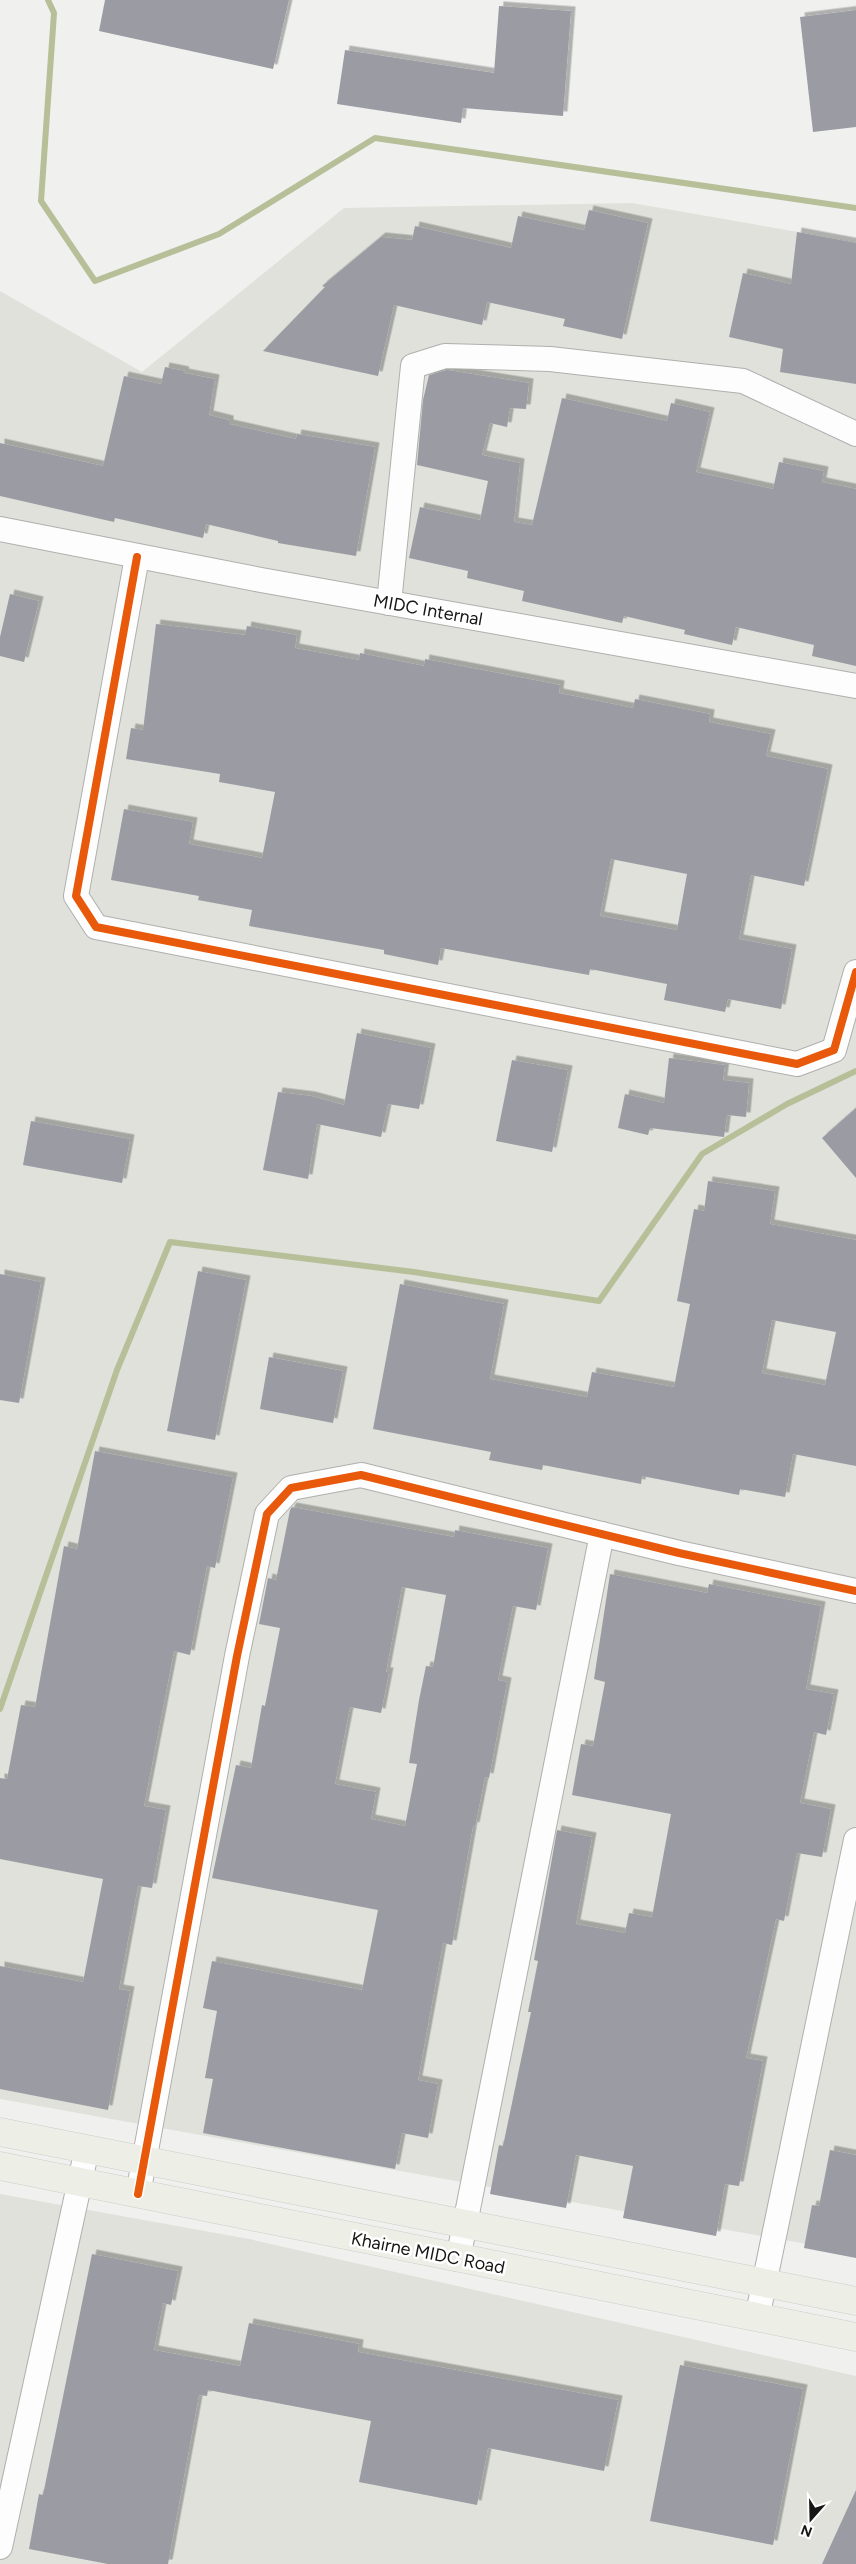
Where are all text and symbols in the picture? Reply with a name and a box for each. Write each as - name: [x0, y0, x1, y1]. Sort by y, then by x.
- street label: MIDC Internal: [372, 590, 484, 630]
- street label: Khairne MIDC Road: [349, 2227, 507, 2279]
- north arrow: [786, 2494, 836, 2544]
- text: N: [799, 2521, 815, 2541]

